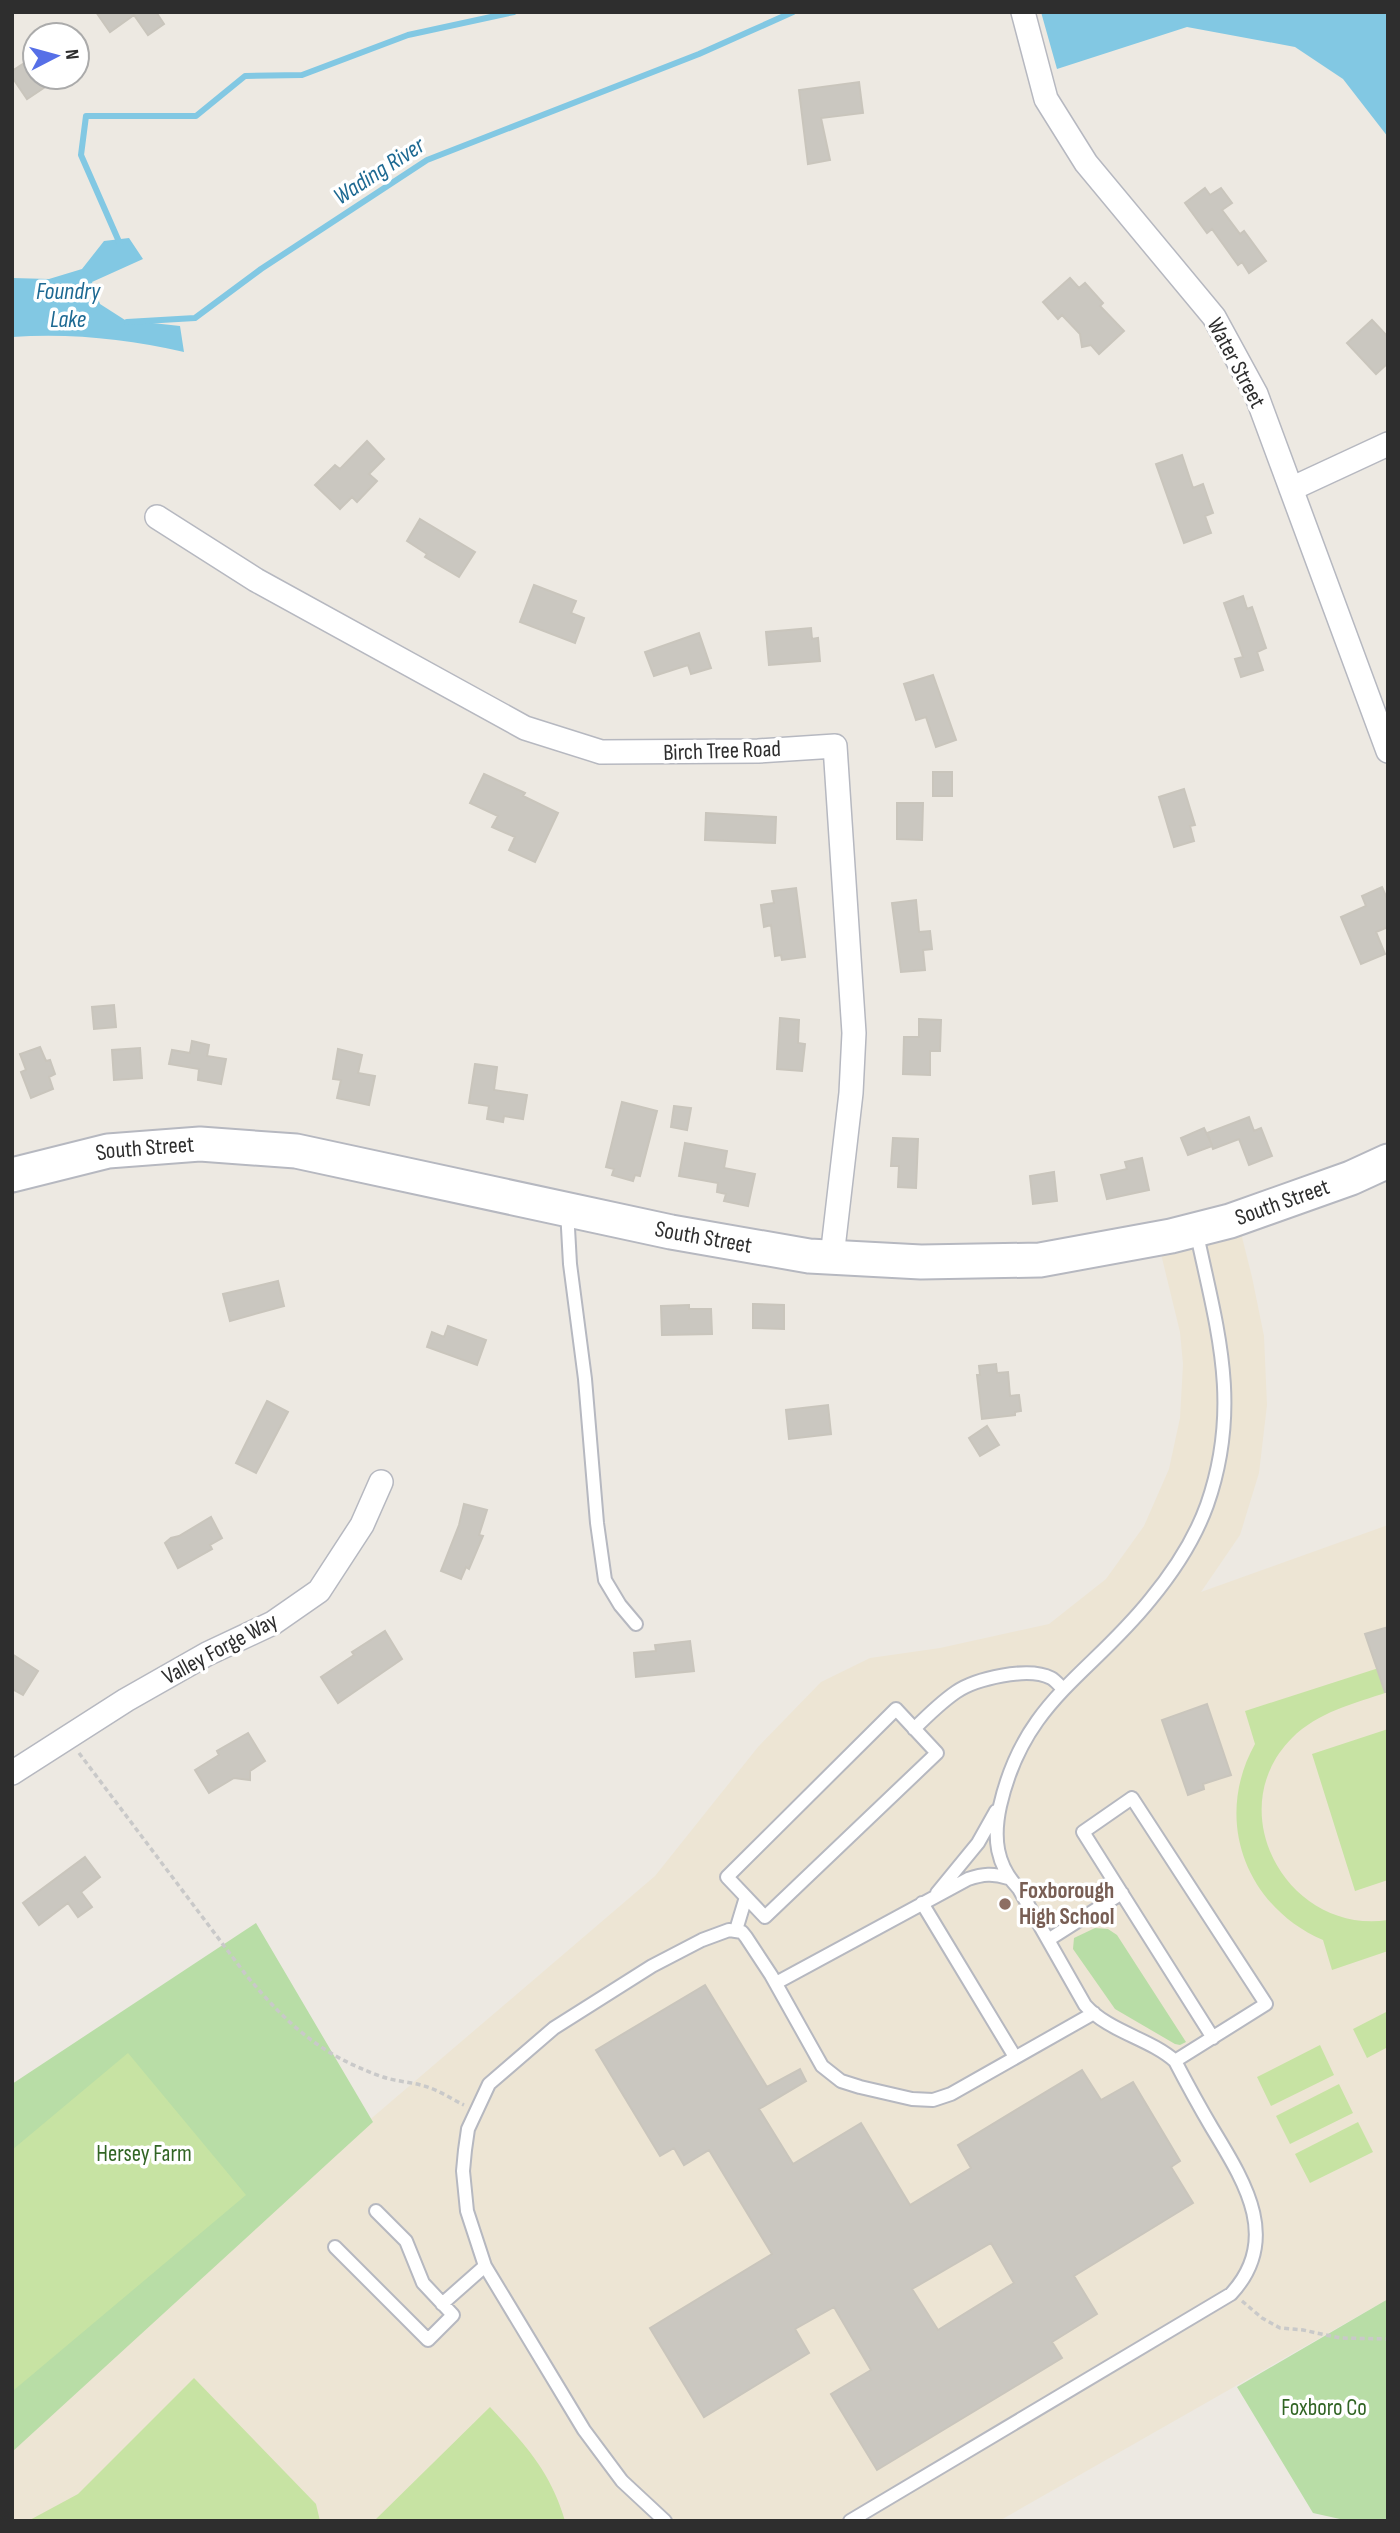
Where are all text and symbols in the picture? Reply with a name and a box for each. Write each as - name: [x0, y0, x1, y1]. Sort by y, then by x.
- north arrow: [21, 21, 91, 91]
- text: N: [59, 48, 83, 61]
- water label: Wading River: [328, 130, 431, 211]
- water label: Foundry Lake: [36, 277, 101, 334]
- street label: Water Street: [1201, 313, 1271, 413]
- street label: Birch Tree Road: [663, 735, 781, 767]
- street label: South Street: [93, 1131, 195, 1167]
- street label: South Street: [1231, 1173, 1333, 1232]
- street label: South Street: [652, 1215, 754, 1260]
- street label: Valley Forge Way: [158, 1607, 283, 1691]
- place label: Foxborough High School: [1019, 1877, 1114, 1931]
- marker: Foxborough High School: [997, 1896, 1013, 1912]
- park label: Hersey Farm: [96, 2140, 192, 2168]
- park label: Foxboro Co: [1281, 2394, 1367, 2422]

